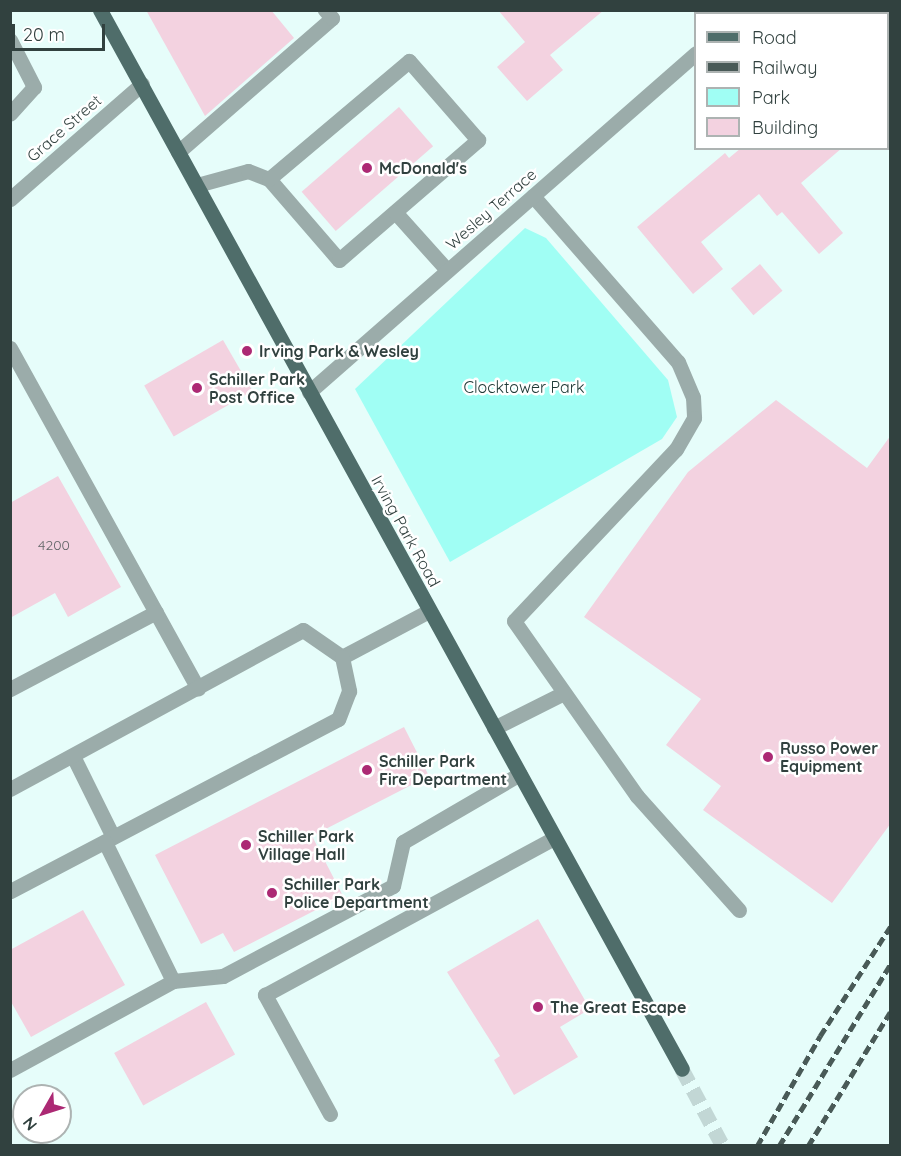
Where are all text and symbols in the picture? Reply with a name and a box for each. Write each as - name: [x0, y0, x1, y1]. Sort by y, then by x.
- scale bar: [15, 12, 108, 50]
- legend: [694, 12, 889, 150]
- text: 20 m: [23, 23, 65, 46]
- text: Road: [752, 26, 797, 49]
- text: Railway: [752, 56, 818, 79]
- text: Park: [752, 86, 790, 109]
- street label: Grace Street: [23, 91, 105, 165]
- text: Building: [752, 116, 818, 139]
- place label: McDonald's: [379, 158, 467, 178]
- marker: McDonald's: [360, 161, 374, 175]
- street label: Wesley Terrace: [442, 164, 540, 254]
- place label: Irving Park & Wesley: [259, 341, 419, 361]
- marker: Irving Park & Wesley: [240, 344, 254, 358]
- place label: Schiller Park Post Office: [209, 369, 305, 407]
- park label: Clocktower Park: [464, 377, 584, 397]
- marker: Schiller Park Post Office: [190, 381, 204, 395]
- street label: Irving Park Road: [367, 472, 445, 590]
- house number: 4200: [38, 537, 70, 553]
- place label: Russo Power Equipment: [780, 738, 878, 776]
- marker: Russo Power Equipment: [761, 750, 775, 764]
- place label: Schiller Park Fire Department: [379, 751, 507, 789]
- marker: Schiller Park Fire Department: [360, 763, 374, 777]
- place label: Schiller Park Village Hall: [258, 826, 354, 864]
- marker: Schiller Park Village Hall: [239, 838, 253, 852]
- place label: Schiller Park Police Department: [284, 874, 429, 912]
- marker: Schiller Park Police Department: [265, 886, 279, 900]
- place label: The Great Escape: [550, 997, 686, 1017]
- marker: The Great Escape: [531, 1000, 545, 1014]
- north arrow: [12, 1084, 72, 1144]
- text: N: [18, 1113, 41, 1135]

